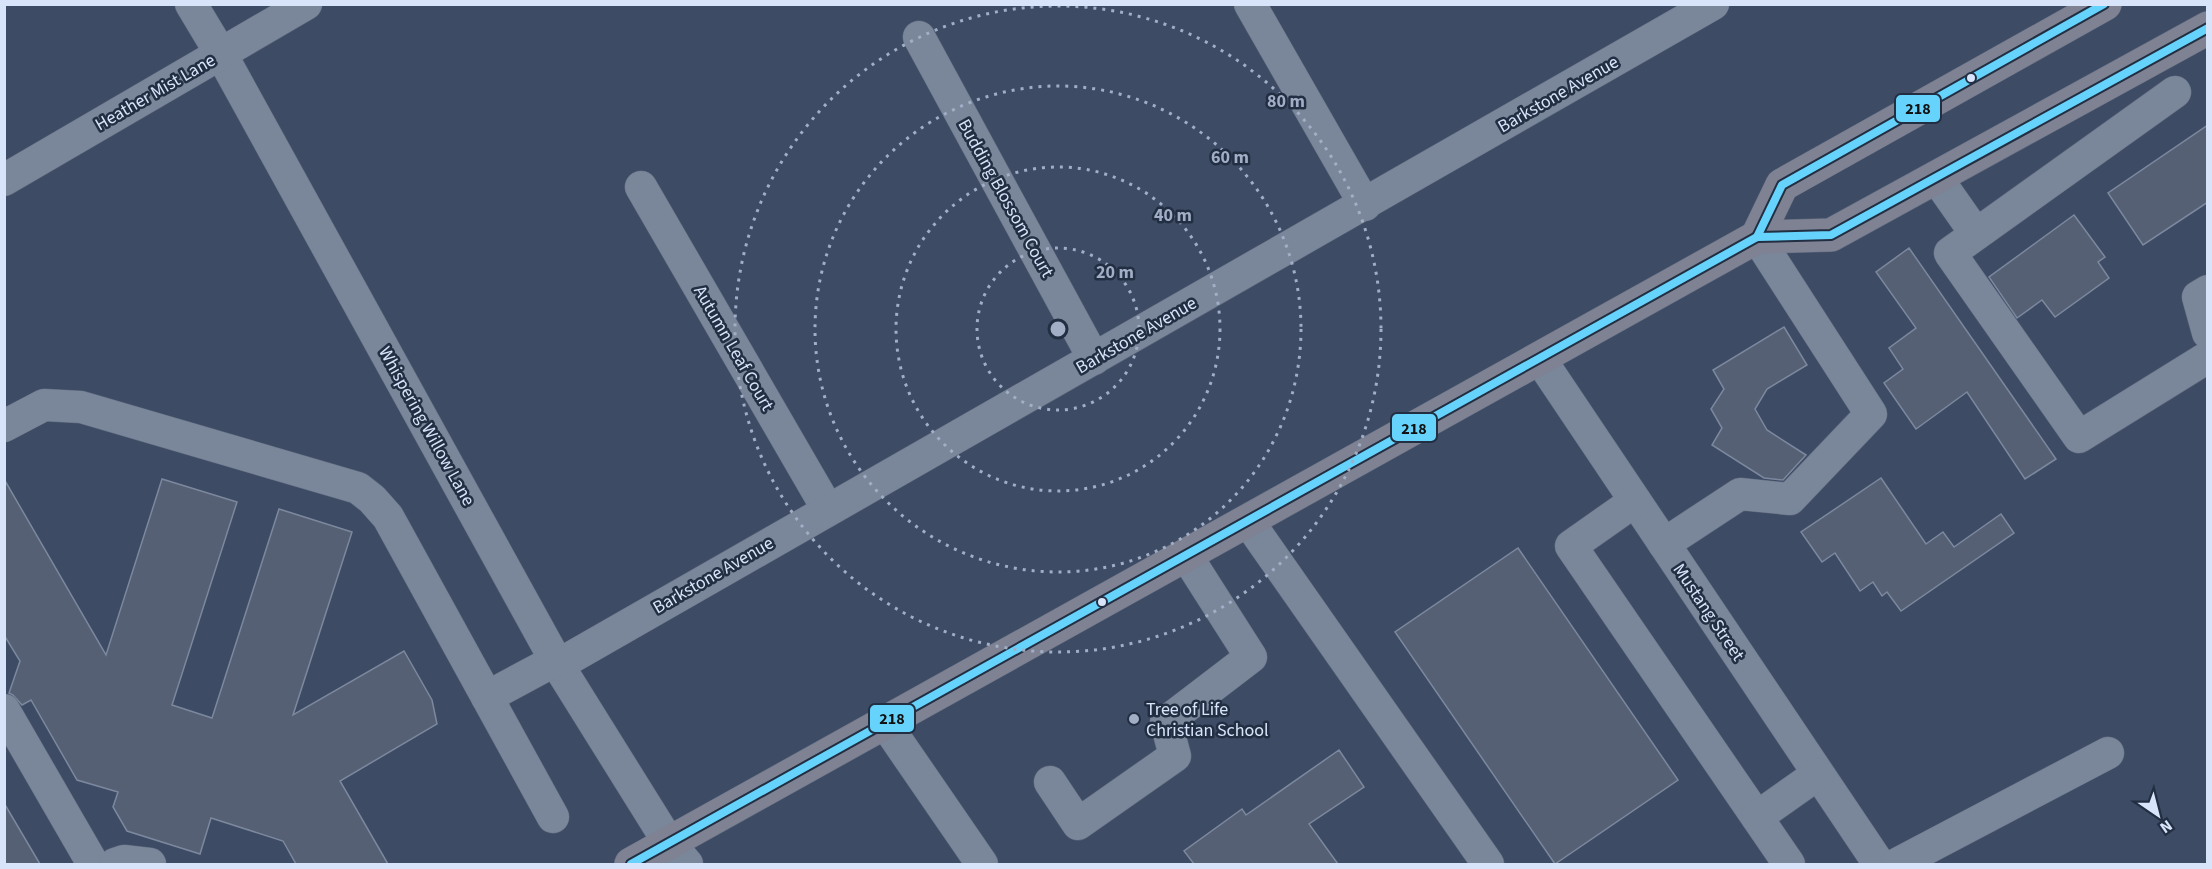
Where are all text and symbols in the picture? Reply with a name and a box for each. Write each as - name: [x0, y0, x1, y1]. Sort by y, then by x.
- street label: Heather Mist Lane: [91, 48, 220, 137]
- street label: Barkstone Avenue: [1493, 50, 1623, 139]
- unlabelled marker: [1965, 72, 1977, 84]
- text: 80 m: [1267, 89, 1305, 114]
- line badge: 218: [1895, 94, 1941, 123]
- text: 218: [1905, 98, 1931, 120]
- street label: Budding Blossom Court: [952, 114, 1060, 282]
- text: 60 m: [1211, 145, 1249, 170]
- text: 40 m: [1154, 203, 1192, 228]
- text: 20 m: [1096, 260, 1134, 285]
- street label: Autumn Leaf Court: [687, 281, 780, 416]
- street label: Barkstone Avenue: [1071, 291, 1201, 380]
- centre of rings: [1048, 319, 1068, 339]
- street label: Whispering Willow Lane: [372, 342, 481, 510]
- line badge: 218: [1391, 413, 1437, 442]
- text: 218: [1401, 418, 1427, 440]
- street label: Barkstone Avenue: [648, 531, 778, 620]
- street label: Mustang Street: [1667, 559, 1750, 666]
- unlabelled marker: [1096, 596, 1108, 608]
- place label: Tree of Life Christian School: [1146, 697, 1269, 743]
- line badge: 218: [869, 704, 915, 733]
- text: 218: [879, 708, 905, 730]
- marker: Tree of Life Christian School: [1127, 712, 1141, 726]
- north arrow: [2128, 785, 2188, 845]
- text: N: [2155, 814, 2177, 839]

